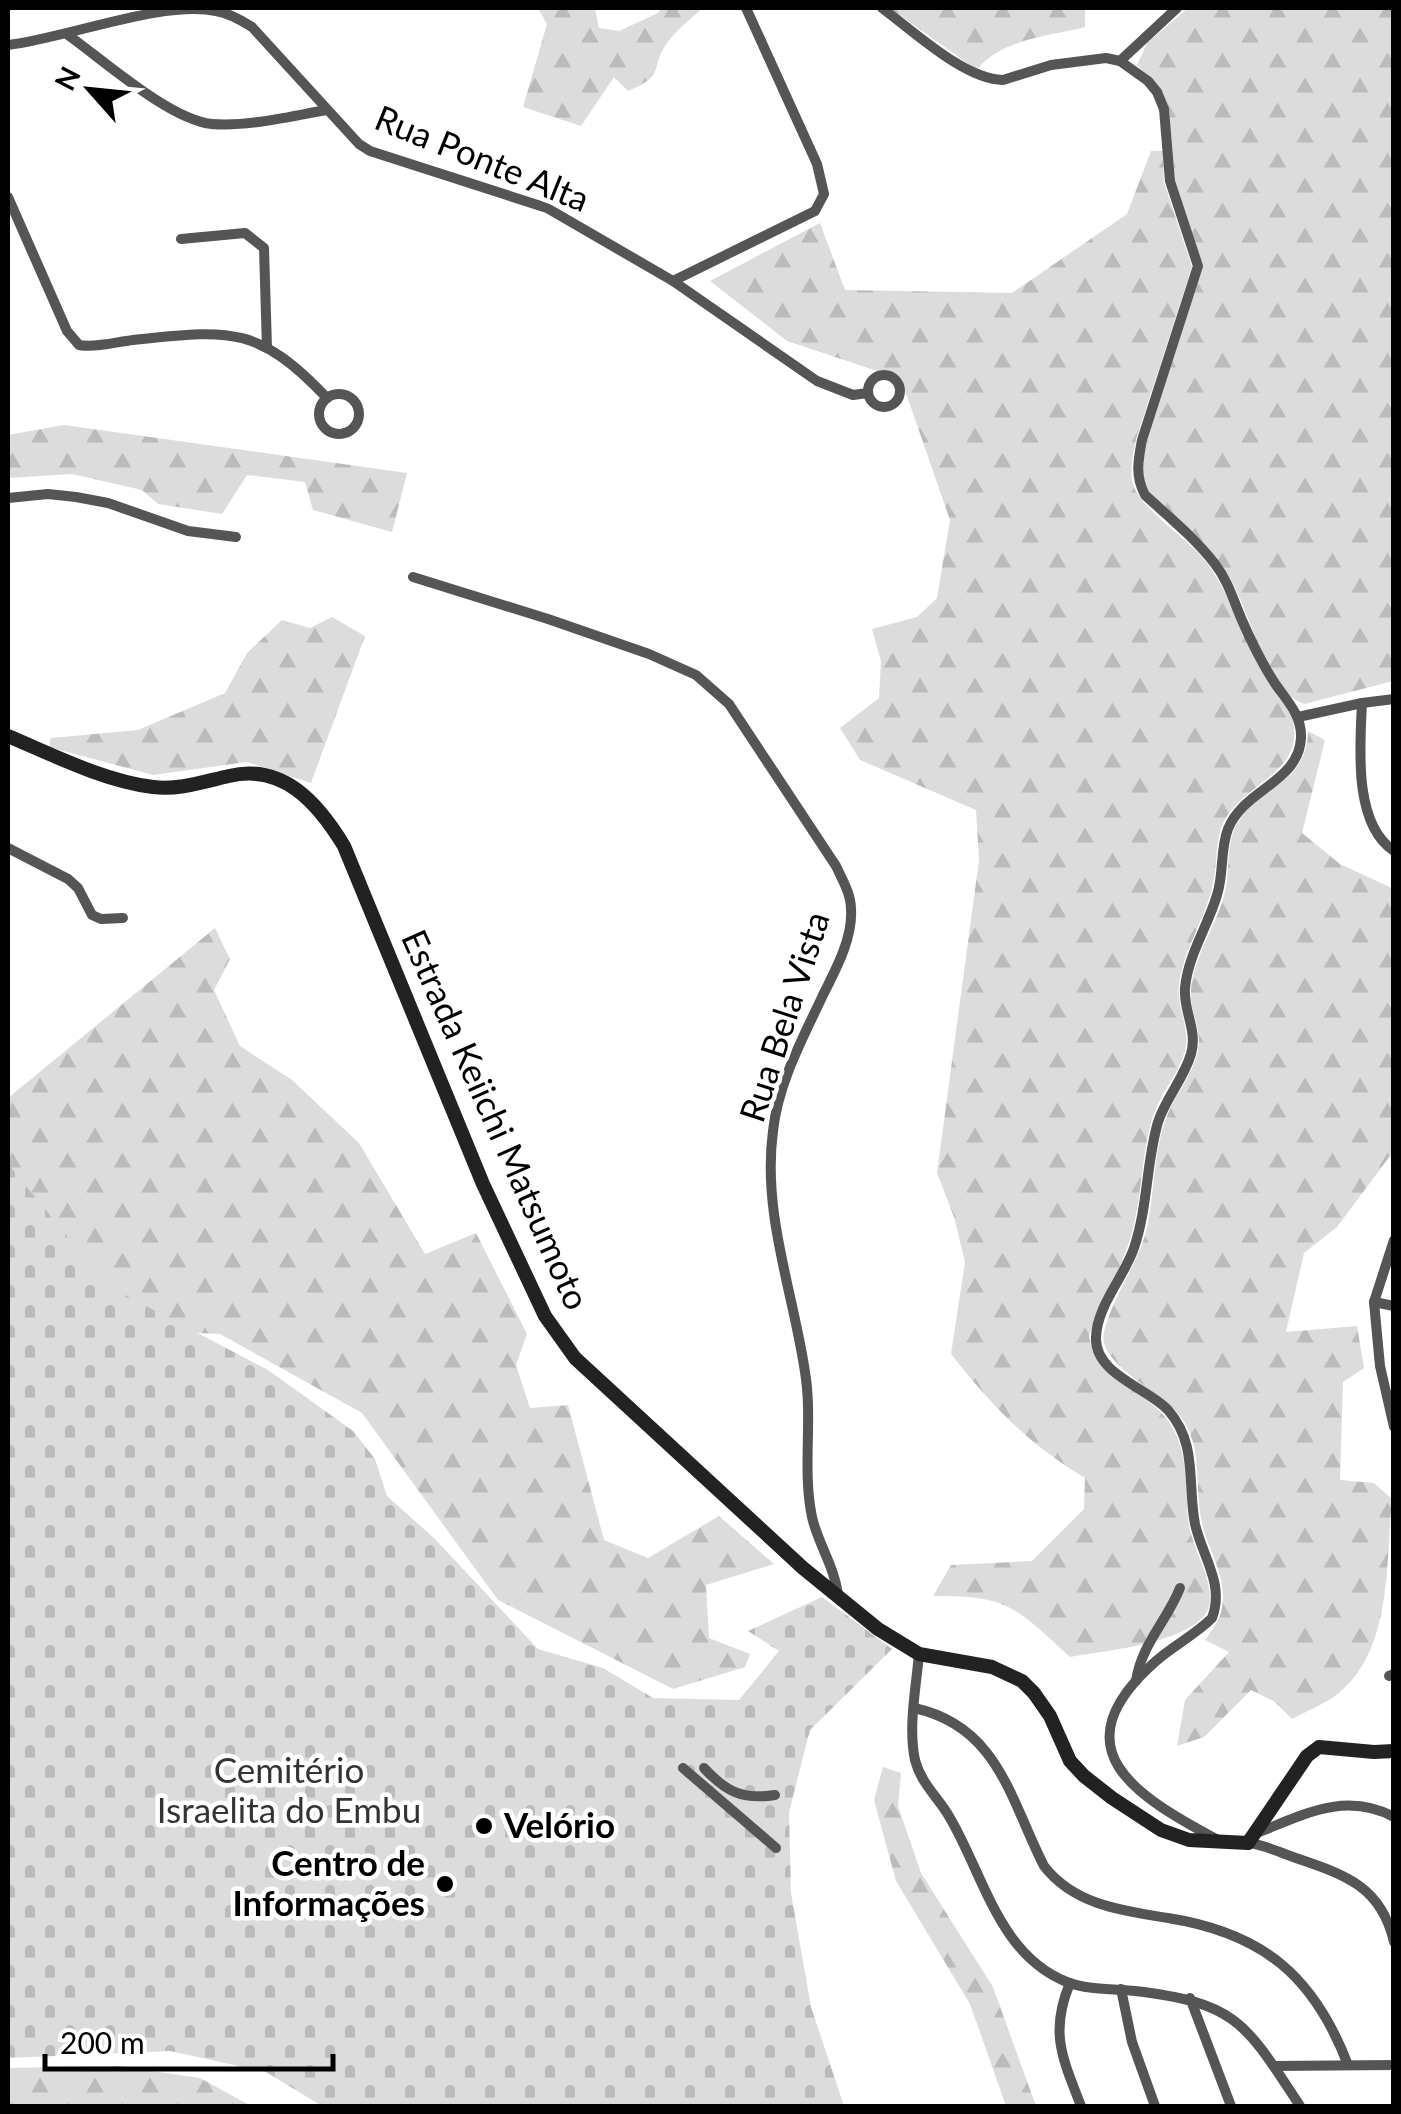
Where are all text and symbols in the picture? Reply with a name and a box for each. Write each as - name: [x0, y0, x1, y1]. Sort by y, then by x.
- north arrow: [40, 40, 140, 140]
- text: N: [47, 61, 87, 96]
- street label: Rua Ponte Alta: [370, 95, 596, 219]
- street label: Rua Bela Vista: [729, 906, 837, 1127]
- street label: Estrada Keiichi Matsumoto: [394, 923, 600, 1316]
- park label: Cemitério Israelita do Embu: [157, 1748, 421, 1830]
- place label: Velório: [503, 1803, 615, 1845]
- marker: Velório: [473, 1815, 495, 1837]
- place label: Centro de Informações: [232, 1841, 425, 1923]
- marker: Centro de Informações: [434, 1873, 456, 1895]
- scale bar: [45, 2009, 332, 2071]
- text: 200 m: [60, 2024, 145, 2060]

